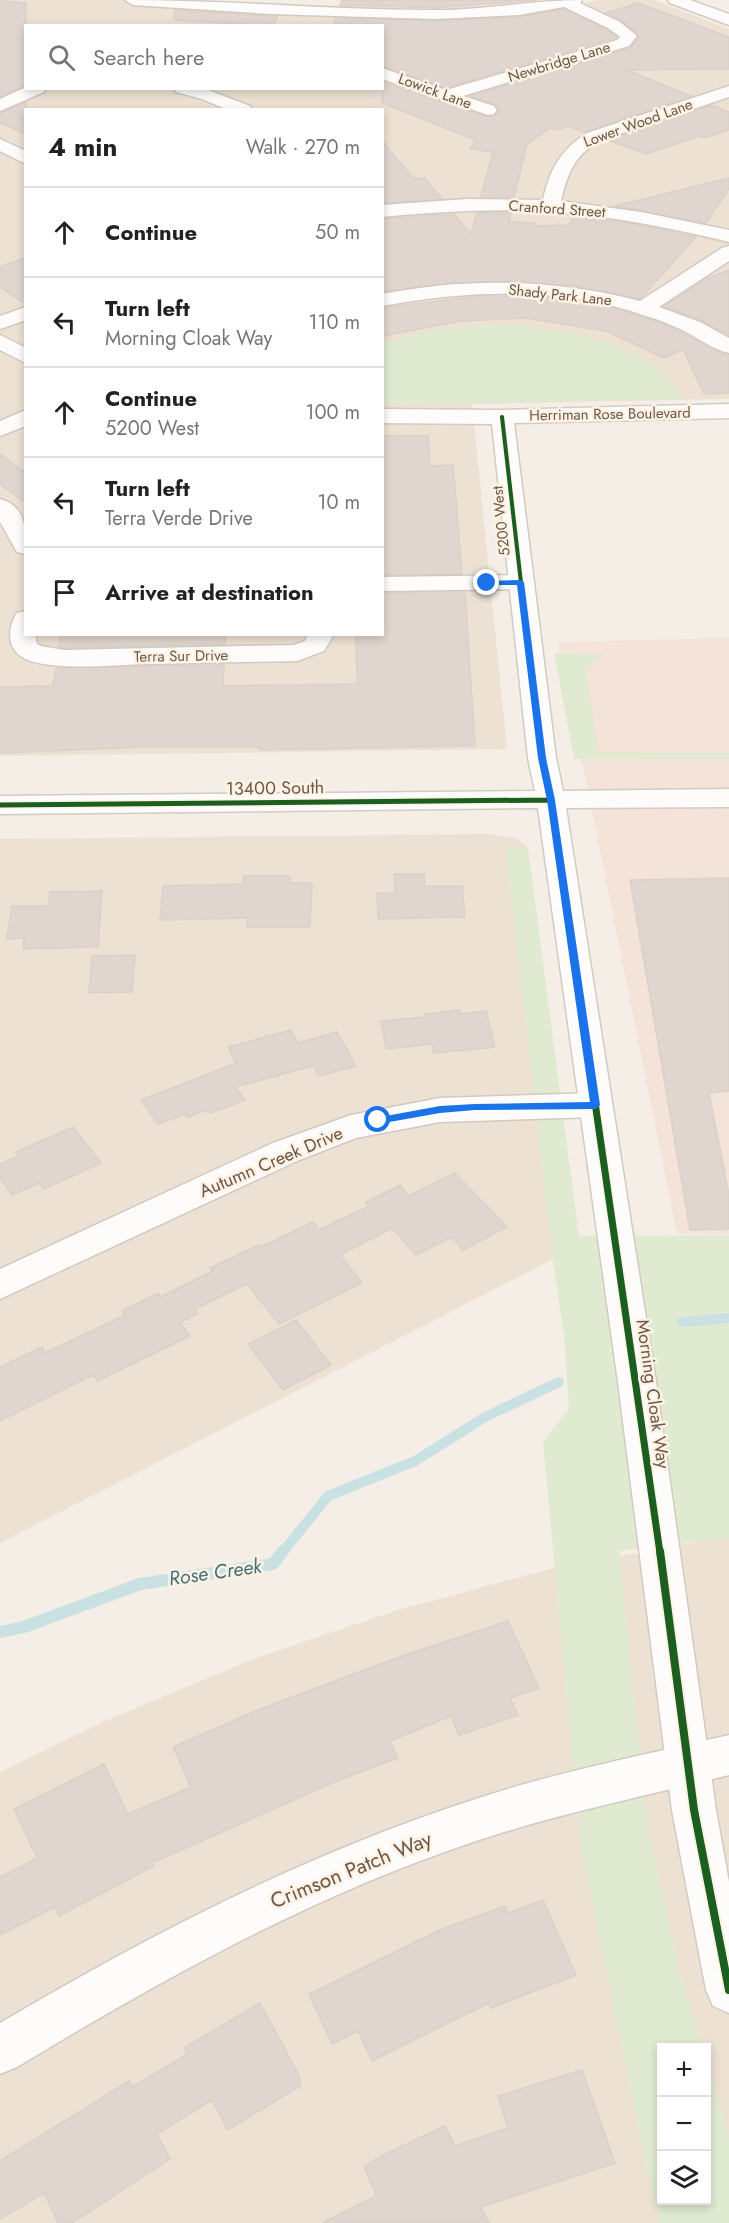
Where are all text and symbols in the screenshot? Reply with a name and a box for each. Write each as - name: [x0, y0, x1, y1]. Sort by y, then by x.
- search box: [24, 24, 384, 90]
- street label: Newbridge Lane: [505, 36, 613, 88]
- icon: search: [45, 41, 78, 74]
- text: Search here: [93, 41, 204, 73]
- street label: Lowick Lane: [395, 68, 475, 115]
- street label: Lower Wood Lane: [580, 93, 696, 153]
- text: 4 min: [48, 128, 117, 166]
- text: Walk · 270 m: [246, 133, 360, 162]
- street label: Cranford Street: [508, 195, 607, 223]
- icon: ahead: [48, 216, 81, 249]
- text: Continue: [105, 216, 197, 248]
- text: 50 m: [315, 218, 360, 247]
- street label: Shady Park Lane: [507, 279, 613, 311]
- text: Turn left: [105, 292, 190, 324]
- icon: left: [48, 306, 81, 339]
- text: 110 m: [308, 308, 360, 337]
- text: Morning Cloak Way: [105, 324, 272, 353]
- text: Continue: [105, 382, 197, 414]
- icon: ahead: [48, 396, 81, 429]
- text: 100 m: [305, 398, 360, 427]
- street label: Herriman Rose Boulevard: [529, 402, 691, 426]
- text: 5200 West: [105, 414, 199, 443]
- text: Turn left: [105, 472, 190, 504]
- street label: 5200 West: [486, 484, 516, 557]
- icon: left: [48, 486, 81, 519]
- text: 10 m: [317, 488, 360, 517]
- text: Terra Verde Drive: [105, 504, 253, 533]
- route end: [473, 569, 499, 595]
- icon: arrive: [48, 576, 81, 609]
- text: Arrive at destination: [105, 576, 314, 608]
- street label: Terra Sur Drive: [134, 644, 229, 668]
- street label: 13400 South: [226, 774, 324, 802]
- route start: [364, 1106, 390, 1132]
- street label: Autumn Creek Drive: [195, 1120, 347, 1204]
- street label: Morning Cloak Way: [630, 1318, 676, 1470]
- water label: Rose Creek: [167, 1551, 265, 1593]
- street label: Crimson Patch Way: [266, 1824, 437, 1916]
- map controls: [657, 2043, 711, 2205]
- button: +: [657, 2043, 711, 2097]
- button: −: [657, 2097, 711, 2151]
- button: layers: [657, 2151, 711, 2205]

